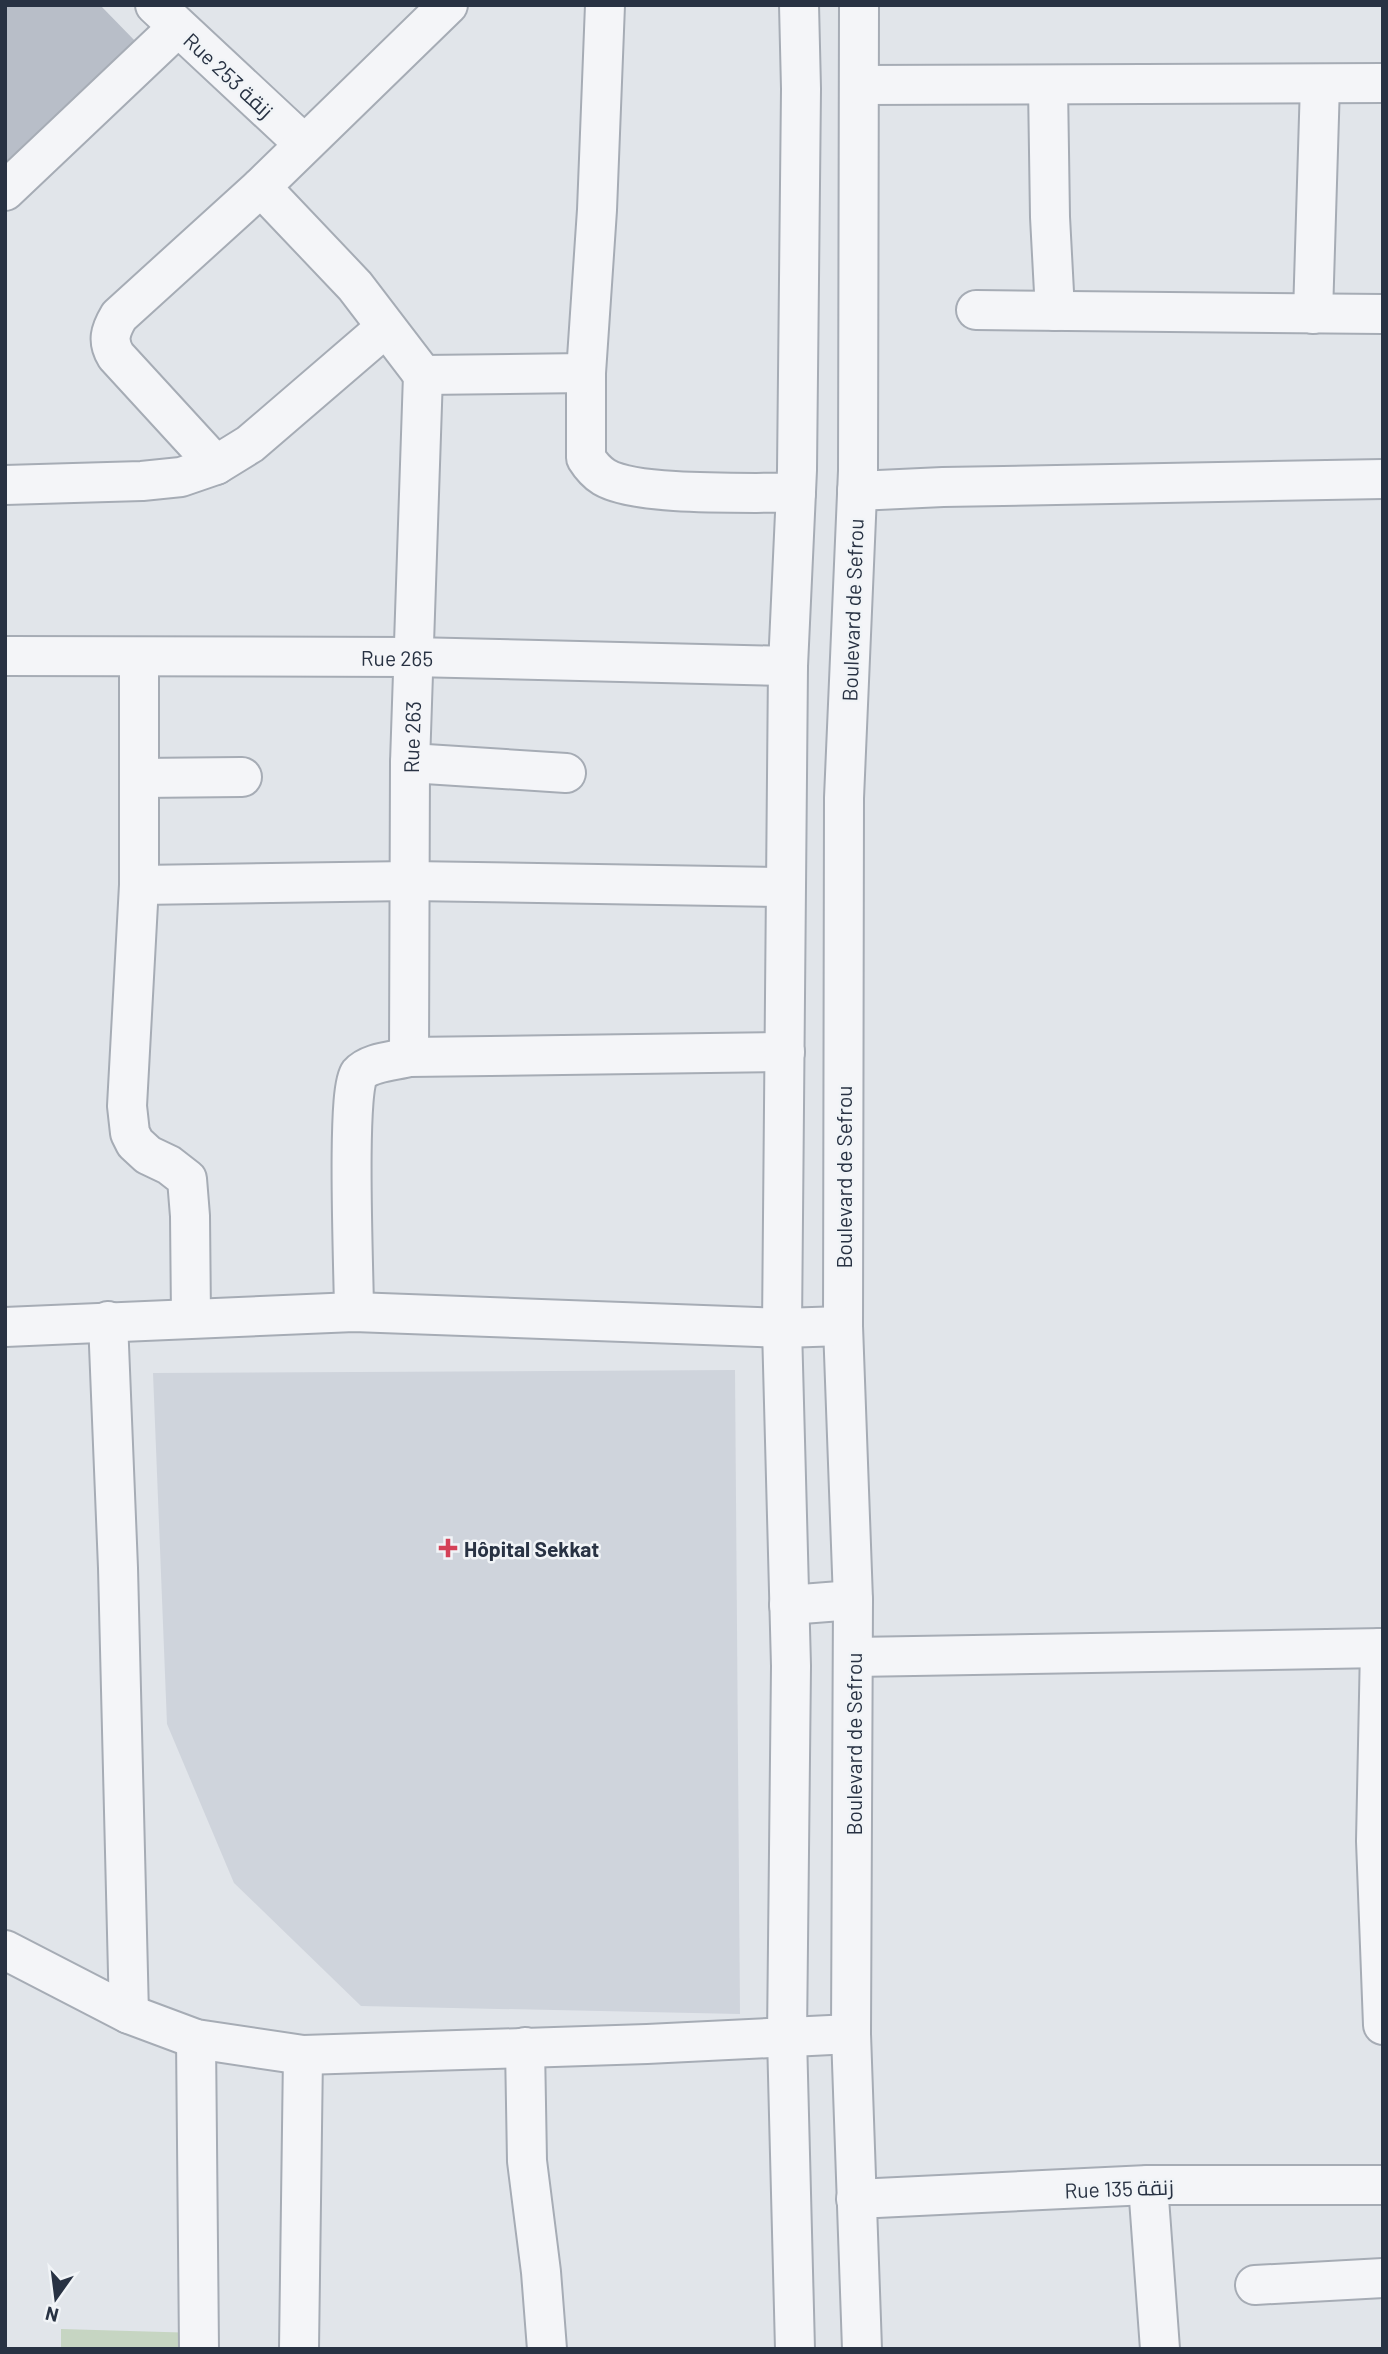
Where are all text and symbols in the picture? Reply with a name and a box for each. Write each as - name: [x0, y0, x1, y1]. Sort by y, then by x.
- street label: Rue 253 زنقة: [178, 27, 279, 123]
- street label: Boulevard de Sefrou: [836, 518, 868, 702]
- street label: Rue 265: [361, 644, 434, 670]
- street label: Rue 263: [397, 700, 425, 773]
- street label: Boulevard de Sefrou: [831, 1085, 856, 1269]
- place label: Hôpital Sekkat: [464, 1536, 599, 1561]
- marker: Hôpital Sekkat: [438, 1538, 458, 1558]
- street label: Boulevard de Sefrou: [841, 1652, 866, 1836]
- street label: Rue 135 زنقة: [1064, 2174, 1174, 2203]
- north arrow: [21, 2263, 91, 2333]
- text: N: [43, 2302, 61, 2328]

